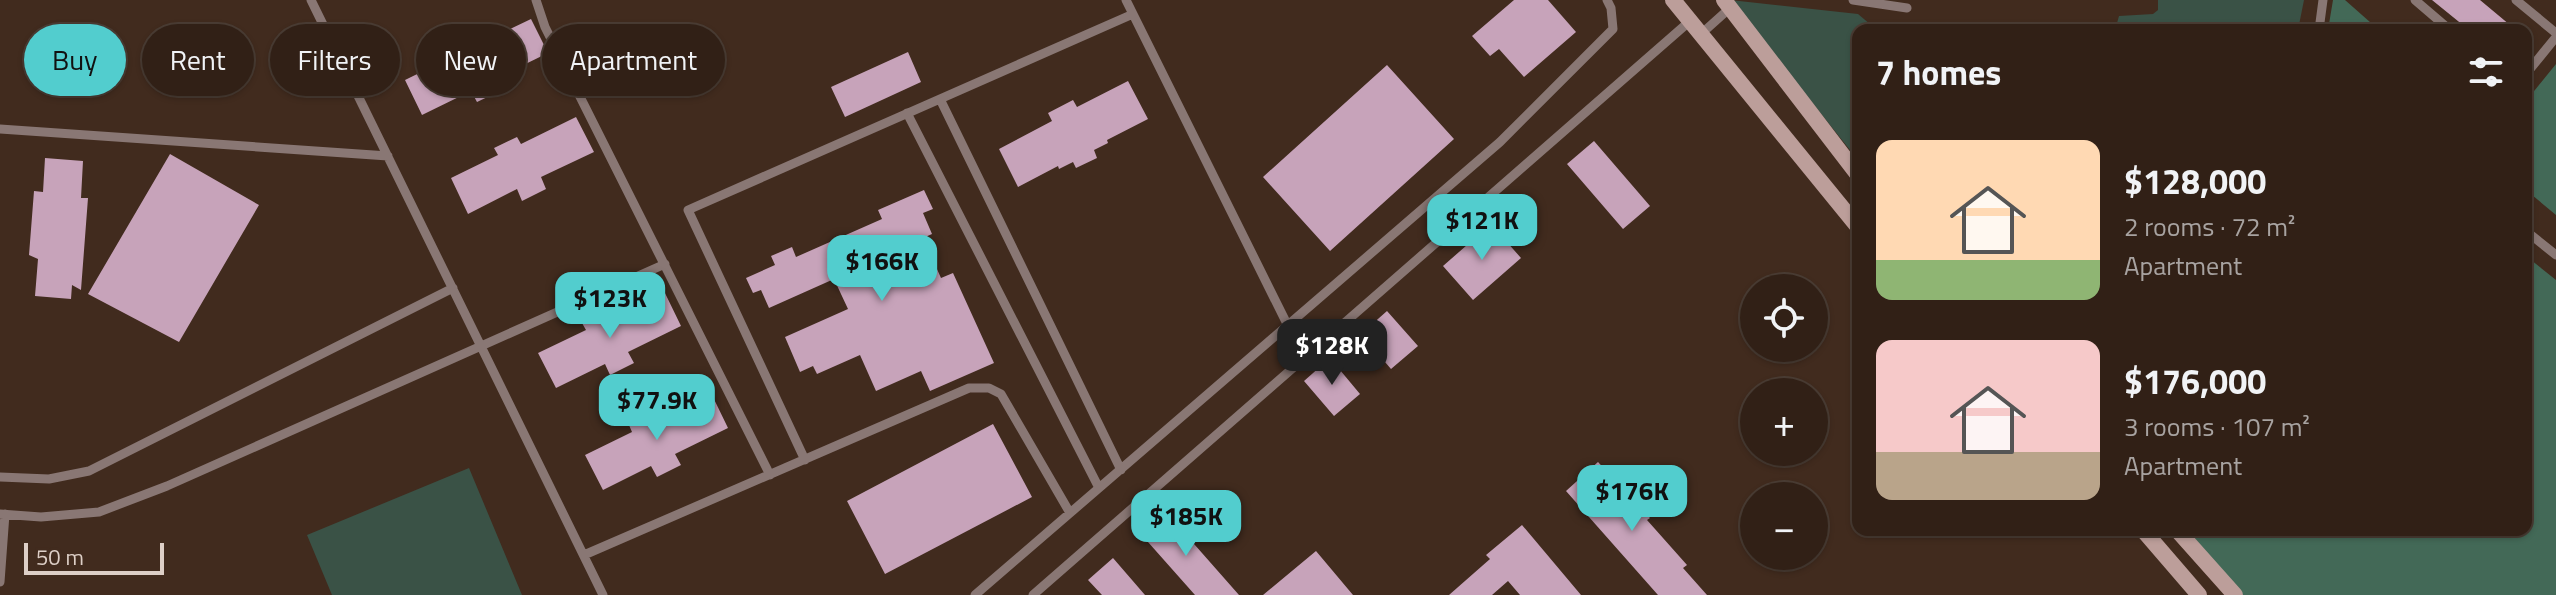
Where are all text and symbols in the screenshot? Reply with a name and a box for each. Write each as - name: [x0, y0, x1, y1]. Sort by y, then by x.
- chip: Buy: [24, 24, 126, 96]
- chip: Rent: [142, 24, 254, 96]
- chip: Filters: [270, 24, 400, 96]
- chip: New: [416, 24, 526, 96]
- chip: Apartment: [542, 24, 725, 96]
- text: 7 homes: [1876, 46, 2001, 98]
- icon: filters: [2464, 50, 2508, 94]
- text: $128,000: [2124, 155, 2266, 207]
- icon: home: [1940, 172, 2036, 268]
- pin: $121K: [1426, 194, 1538, 262]
- text: $121K: [1445, 200, 1519, 239]
- text: 2 rooms · 72 m²: [2124, 207, 2295, 246]
- pin: $166K: [826, 235, 938, 303]
- text: $166K: [845, 241, 919, 280]
- text: Apartment: [2124, 246, 2242, 285]
- pin: $123K: [554, 272, 666, 340]
- map controls: [1740, 274, 1828, 570]
- button: locate: [1740, 274, 1828, 362]
- text: $123K: [573, 278, 647, 317]
- pin: $128K: [1276, 319, 1388, 387]
- text: $128K: [1295, 325, 1369, 364]
- text: $176,000: [2124, 355, 2266, 407]
- icon: home: [1940, 372, 2036, 468]
- pin: $77.9K: [592, 374, 722, 442]
- button: +: [1740, 378, 1828, 466]
- text: $77.9K: [617, 380, 697, 419]
- text: 3 rooms · 107 m²: [2124, 407, 2310, 446]
- text: Apartment: [2124, 446, 2242, 485]
- pin: $176K: [1576, 465, 1688, 533]
- text: $176K: [1595, 471, 1669, 510]
- button: −: [1740, 482, 1828, 570]
- pin: $185K: [1130, 490, 1242, 558]
- text: $185K: [1149, 496, 1223, 535]
- scale bar: [24, 539, 164, 575]
- text: 50 m: [36, 540, 84, 574]

